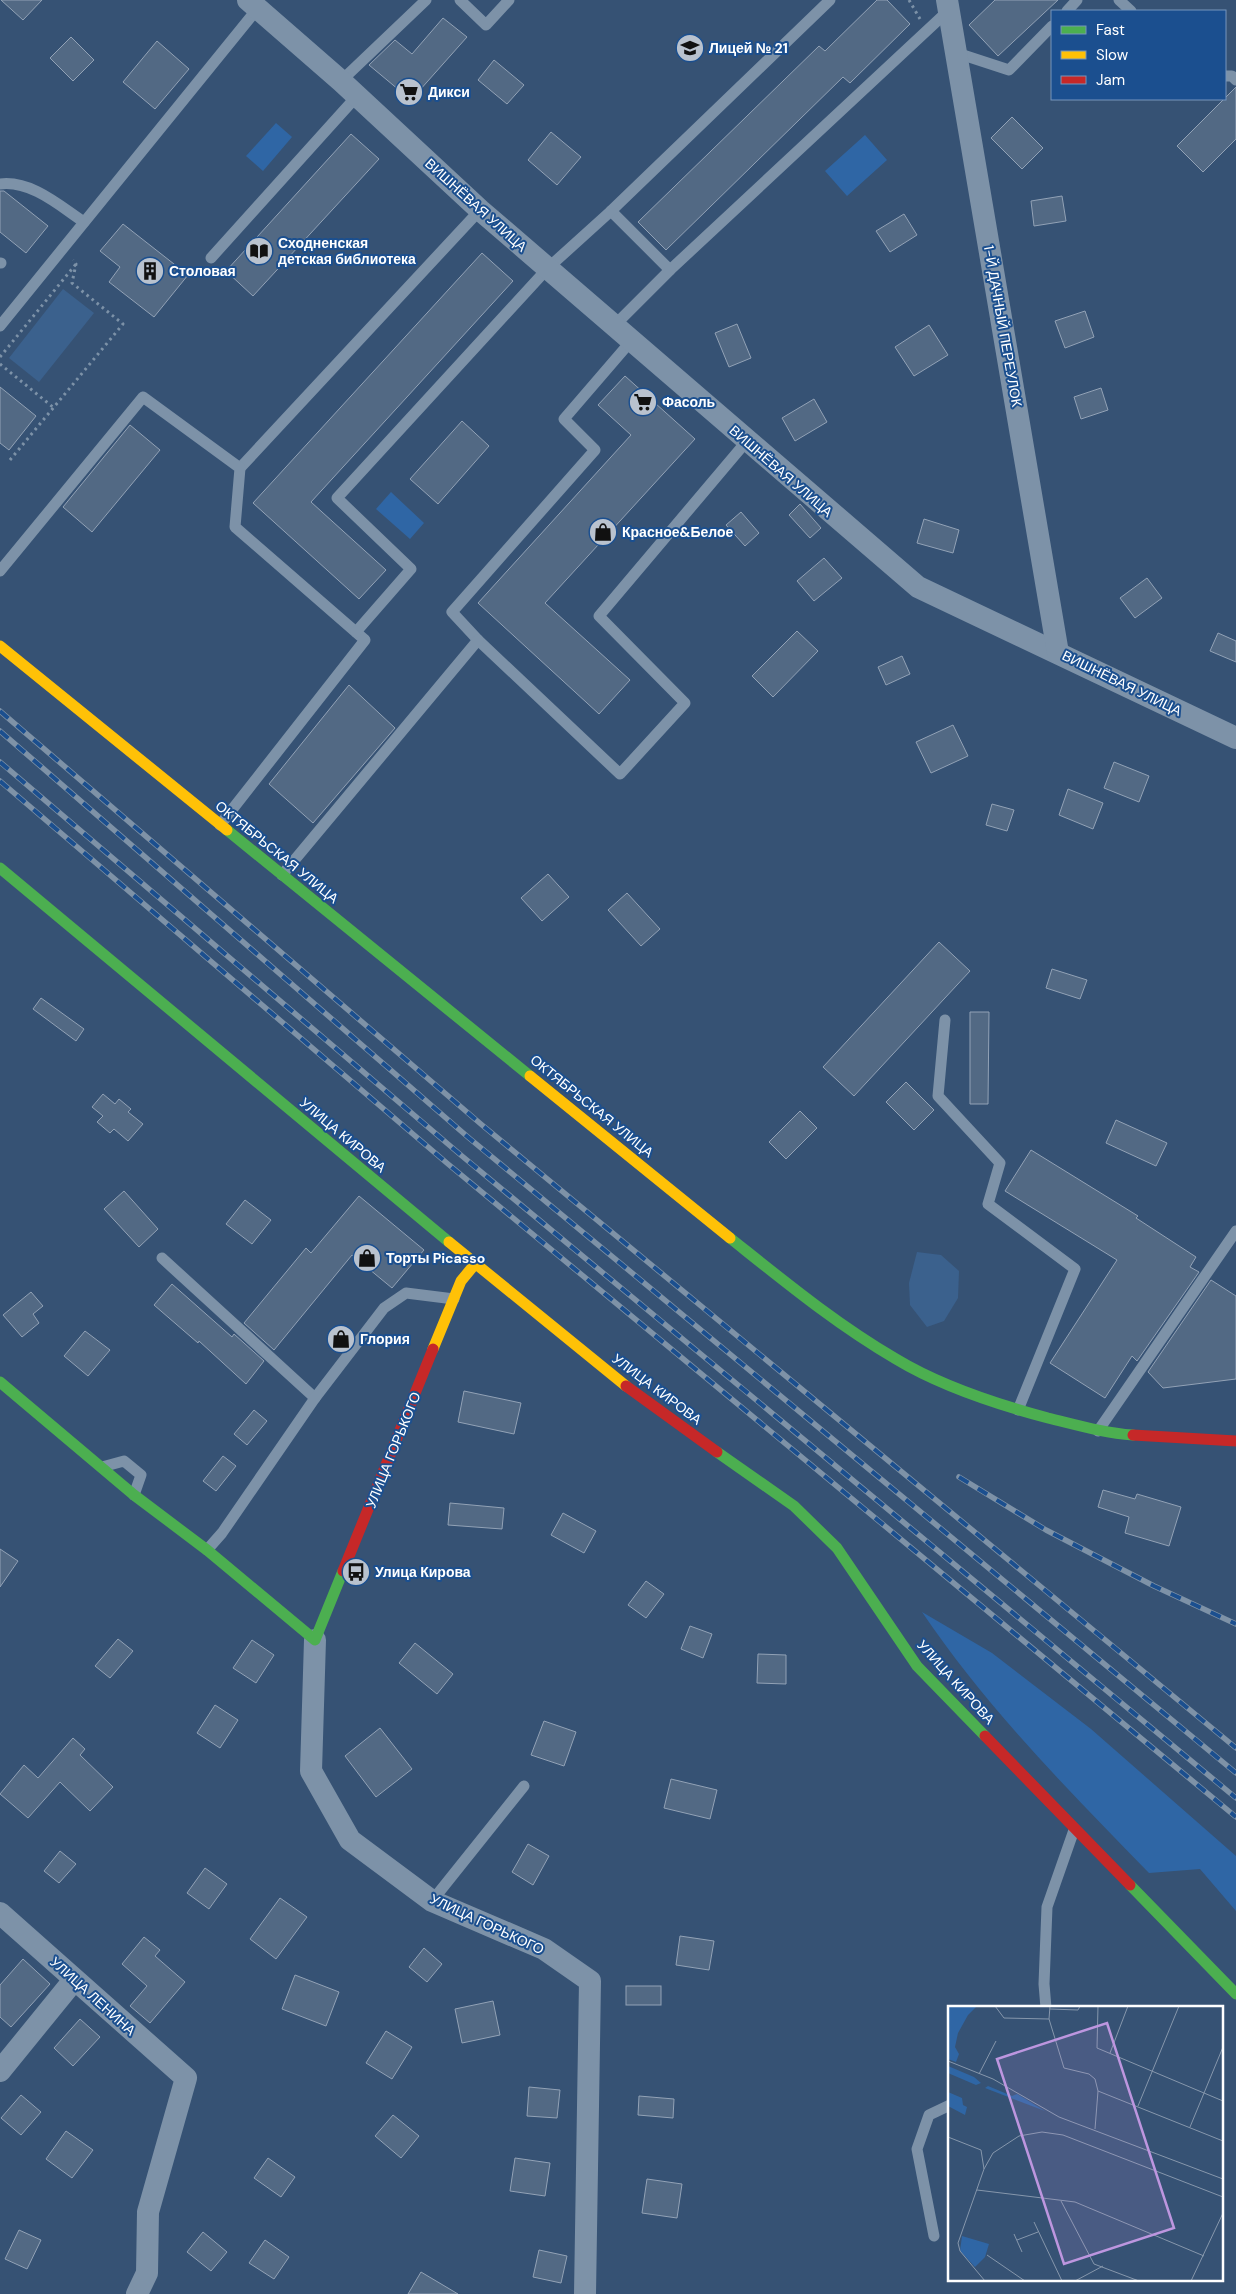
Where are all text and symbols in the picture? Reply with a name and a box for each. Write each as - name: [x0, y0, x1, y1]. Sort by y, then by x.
- legend: [1051, 10, 1226, 100]
- text: Fast: [1096, 20, 1125, 40]
- school or university icon: Лицей № 21: [675, 33, 705, 63]
- place label: Лицей № 21: [709, 39, 788, 57]
- text: Slow: [1096, 45, 1129, 65]
- text: Jam: [1096, 70, 1125, 90]
- supermarket icon: Дикси: [394, 77, 424, 107]
- place label: Дикси: [428, 83, 470, 101]
- street label: ВИШНЁВАЯ УЛИЦА: [421, 154, 531, 256]
- place label: Сходненская детская библиотека: [278, 234, 416, 268]
- library icon: Сходненская детская библиотека: [244, 236, 274, 266]
- street label: 1-Й ДАЧНЫЙ ПЕРЕУЛОК: [980, 244, 1026, 409]
- building icon: Столовая: [135, 256, 165, 286]
- place label: Столовая: [169, 262, 236, 280]
- supermarket icon: Фасоль: [628, 387, 658, 417]
- place label: Фасоль: [662, 393, 716, 411]
- street label: ВИШНЁВАЯ УЛИЦА: [726, 421, 837, 521]
- shop icon: Красное&Белое: [588, 517, 618, 547]
- place label: Красное&Белое: [622, 523, 734, 541]
- street label: ВИШНЁВАЯ УЛИЦА: [1059, 646, 1185, 720]
- street label: ОКТЯБРЬСКАЯ УЛИЦА: [212, 797, 343, 908]
- street label: ОКТЯБРЬСКАЯ УЛИЦА: [527, 1051, 658, 1162]
- street label: УЛИЦА КИРОВА: [296, 1094, 390, 1177]
- shop icon: Торты Picasso: [352, 1243, 382, 1273]
- place label: Торты Picasso: [386, 1249, 485, 1267]
- shop icon: Глория: [326, 1324, 356, 1354]
- place label: Глория: [360, 1330, 410, 1348]
- street label: УЛИЦА КИРОВА: [609, 1349, 706, 1429]
- street label: УЛИЦА ГОРЬКОГО: [361, 1389, 425, 1511]
- bus stop icon: Улица Кирова: [341, 1557, 371, 1587]
- place label: Улица Кирова: [375, 1563, 471, 1581]
- street label: УЛИЦА КИРОВА: [913, 1636, 999, 1728]
- street label: УЛИЦА ГОРЬКОГО: [427, 1890, 547, 1958]
- street label: УЛИЦА ЛЕНИНА: [46, 1953, 140, 2040]
- inset map: [948, 2006, 1224, 2282]

